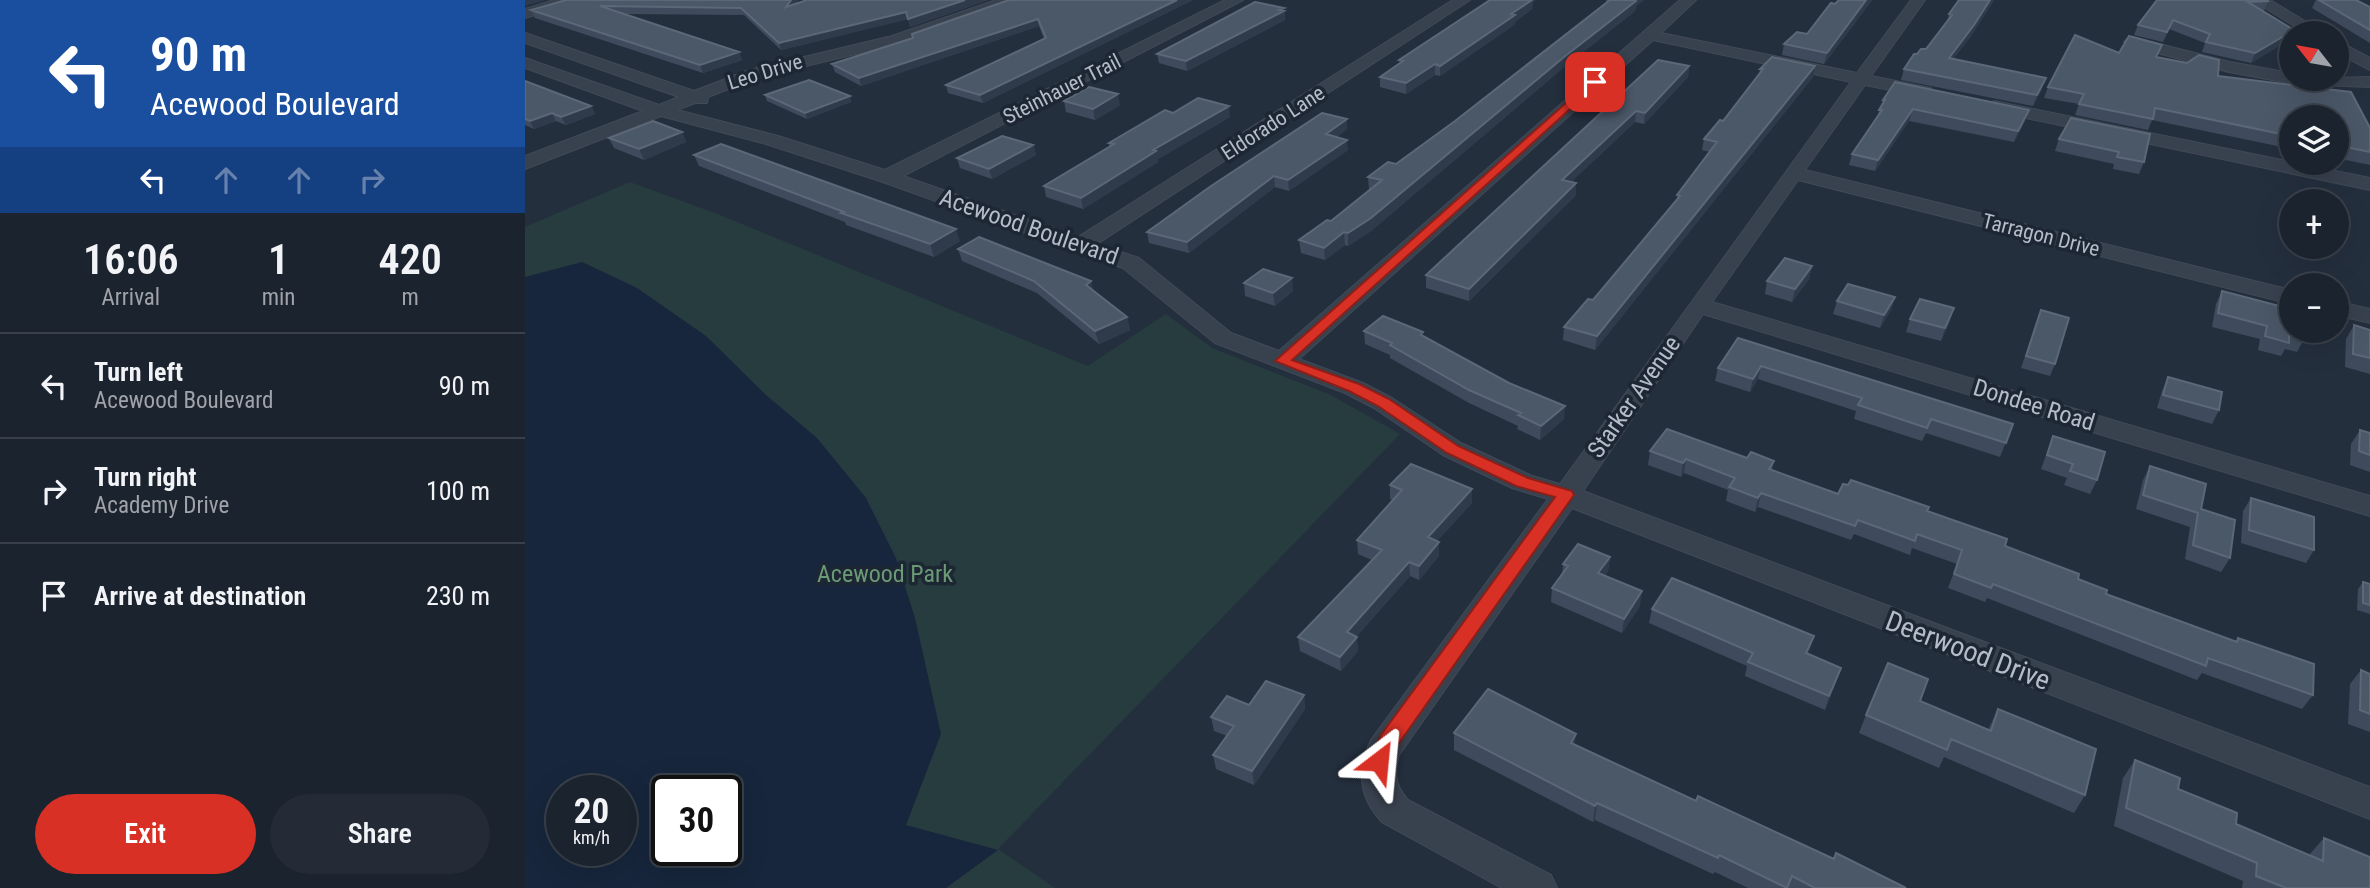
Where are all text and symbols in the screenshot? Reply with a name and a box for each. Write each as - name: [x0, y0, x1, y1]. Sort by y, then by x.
- north arrow: [2279, 21, 2349, 91]
- map controls: [2279, 21, 2349, 343]
- text: 90 m: [150, 26, 247, 83]
- icon: left: [35, 28, 126, 119]
- street label: Leo Drive: [725, 49, 806, 95]
- street label: Steinhauer Trail: [999, 49, 1125, 129]
- pin: [1565, 52, 1625, 112]
- icon: arrive: [1576, 63, 1614, 101]
- street label: Eldorado Lane: [1217, 81, 1329, 165]
- text: Acewood Boulevard: [150, 85, 400, 123]
- button: layers: [2279, 105, 2349, 175]
- icon: left: [134, 161, 172, 199]
- icon: ahead: [207, 161, 245, 199]
- icon: ahead: [280, 161, 318, 199]
- icon: right: [353, 161, 391, 199]
- street label: Acewood Boulevard: [936, 183, 1122, 271]
- button: +: [2279, 189, 2349, 259]
- street label: Tarragon Drive: [1980, 209, 2102, 261]
- text: 16:06: [83, 235, 179, 284]
- text: 1: [268, 235, 289, 284]
- text: 420: [379, 235, 442, 284]
- button: −: [2279, 273, 2349, 343]
- text: Arrival: [102, 284, 160, 311]
- text: min: [262, 284, 295, 311]
- text: m: [402, 284, 419, 311]
- street label: Starker Avenue: [1582, 331, 1686, 463]
- text: Turn left: [94, 357, 183, 387]
- icon: left: [35, 367, 73, 405]
- text: 90 m: [439, 371, 490, 401]
- street label: Dondee Road: [1970, 373, 2098, 437]
- text: Acewood Boulevard: [94, 387, 273, 414]
- text: Turn right: [94, 462, 196, 492]
- icon: right: [35, 472, 73, 510]
- text: 100 m: [426, 476, 490, 506]
- text: Academy Drive: [94, 492, 229, 519]
- park label: Acewood Park: [817, 560, 953, 588]
- icon: arrive: [35, 577, 73, 615]
- text: Arrive at destination: [94, 581, 306, 611]
- text: 230 m: [426, 581, 490, 611]
- street label: Deerwood Drive: [1881, 604, 2055, 697]
- position arrow: [1342, 724, 1416, 798]
- speed limit sign: 30: [651, 775, 742, 866]
- text: 20: [574, 791, 609, 832]
- button: Exit: [35, 794, 256, 874]
- button: Share: [270, 794, 490, 874]
- text: km/h: [573, 827, 610, 848]

